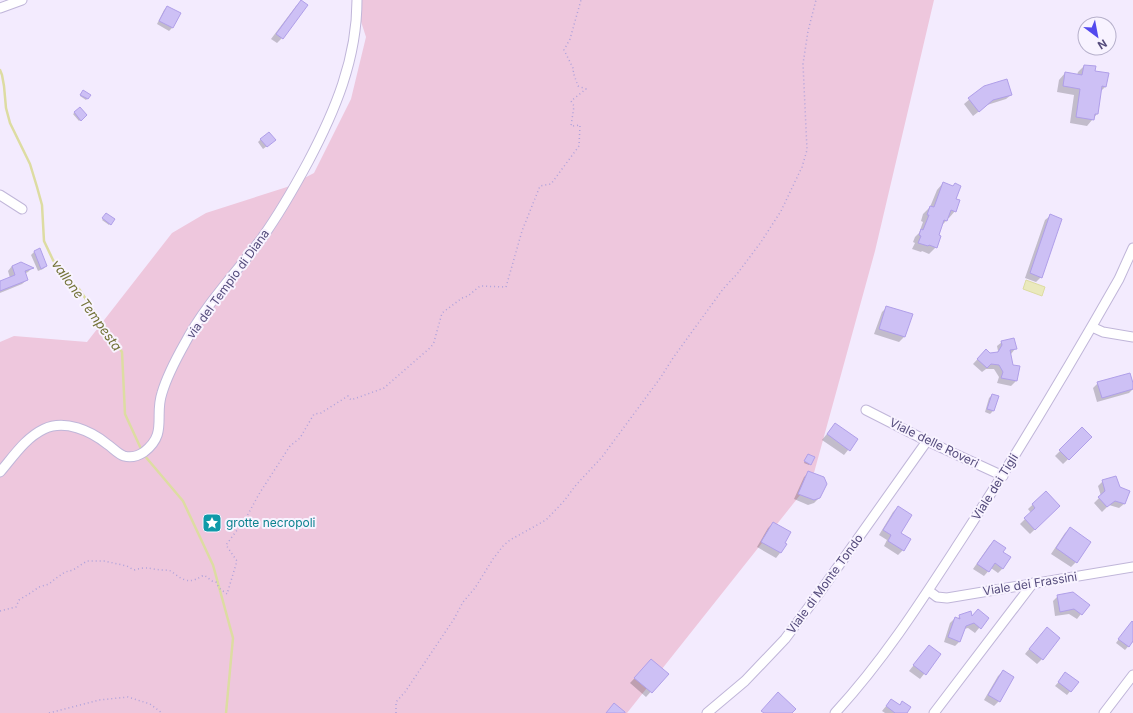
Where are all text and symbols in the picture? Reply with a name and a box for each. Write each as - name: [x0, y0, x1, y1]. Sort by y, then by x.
- north arrow: [1077, 16, 1117, 56]
- text: N: [1095, 36, 1110, 53]
- street label: via del Tempio di Diana: [183, 226, 272, 341]
- water label: vallone Tempesta: [49, 256, 125, 354]
- street label: Viale delle Roveri: [887, 414, 981, 471]
- street label: Viale dei Tigli: [968, 451, 1021, 523]
- place icon: grotte necropoli: [201, 512, 223, 534]
- place label: grotte necropoli: [226, 515, 316, 530]
- street label: Viale di Monte Tondo: [783, 531, 866, 637]
- street label: Viale dei Frassini: [982, 569, 1078, 598]

